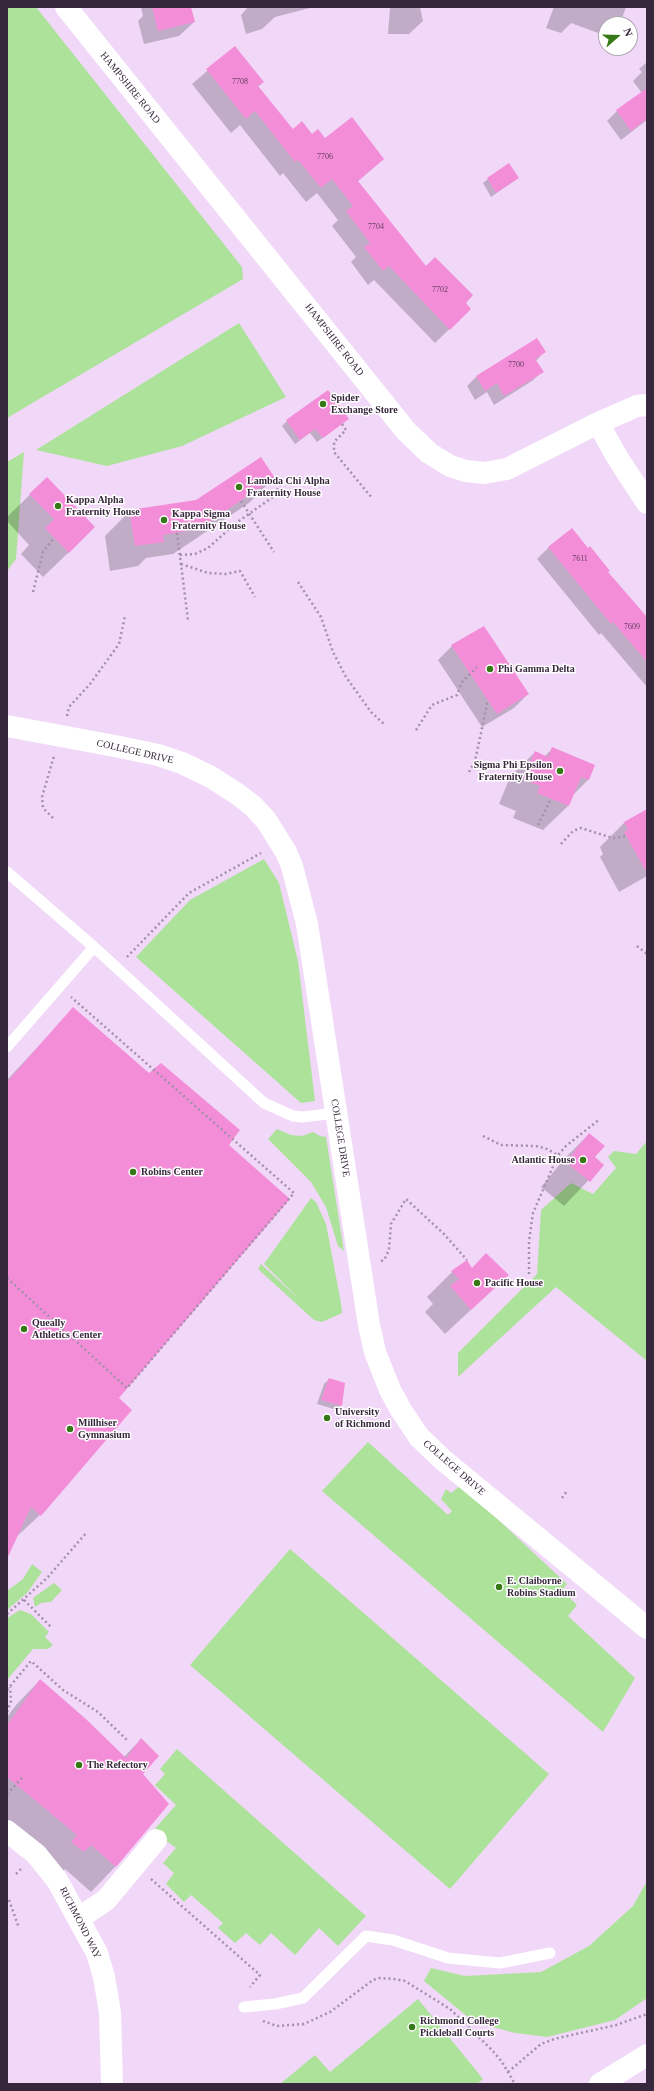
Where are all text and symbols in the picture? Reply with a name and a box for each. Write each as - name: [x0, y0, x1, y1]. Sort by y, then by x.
- north arrow: [598, 16, 638, 56]
- text: N: [621, 26, 635, 38]
- street label: HAMPSHIRE ROAD: [97, 50, 163, 126]
- house number: 7708: [232, 77, 248, 87]
- house number: 7706: [317, 152, 333, 162]
- house number: 7704: [368, 222, 384, 232]
- house number: 7702: [432, 285, 448, 295]
- street label: HAMPSHIRE ROAD: [302, 301, 366, 379]
- house number: 7700: [508, 360, 524, 370]
- place label: Spider Exchange Store: [331, 392, 398, 416]
- marker: Spider Exchange Store: [318, 399, 328, 409]
- place label: Lambda Chi Alpha Fraternity House: [247, 475, 330, 498]
- marker: Lambda Chi Alpha Fraternity House: [234, 482, 244, 492]
- place label: Kappa Alpha Fraternity House: [66, 494, 140, 518]
- marker: Kappa Alpha Fraternity House: [53, 501, 63, 511]
- place label: Kappa Sigma Fraternity House: [172, 508, 246, 532]
- marker: Kappa Sigma Fraternity House: [159, 515, 169, 525]
- house number: 7611: [572, 554, 588, 564]
- house number: 7609: [624, 622, 640, 632]
- place label: Phi Gamma Delta: [498, 663, 575, 675]
- marker: Phi Gamma Delta: [485, 664, 495, 674]
- street label: COLLEGE DRIVE: [95, 737, 175, 767]
- place label: Sigma Phi Epsilon Fraternity House: [474, 759, 552, 782]
- marker: Sigma Phi Epsilon Fraternity House: [555, 766, 565, 776]
- street label: COLLEGE DRIVE: [328, 1098, 352, 1178]
- place label: Atlantic House: [511, 1154, 575, 1166]
- marker: Atlantic House: [578, 1155, 588, 1165]
- place label: Robins Center: [141, 1166, 203, 1178]
- marker: Robins Center: [128, 1167, 138, 1177]
- place label: Pacific House: [485, 1277, 543, 1289]
- marker: Pacific House: [472, 1278, 482, 1288]
- place label: Queally Athletics Center: [32, 1317, 102, 1340]
- marker: Queally Athletics Center: [19, 1324, 29, 1334]
- place label: University of Richmond: [335, 1406, 390, 1430]
- marker: University of Richmond: [322, 1413, 332, 1423]
- place label: Millhiser Gymnasium: [78, 1417, 130, 1440]
- marker: Millhiser Gymnasium: [65, 1424, 75, 1434]
- street label: COLLEGE DRIVE: [420, 1438, 488, 1498]
- place label: E. Claiborne Robins Stadium: [507, 1575, 576, 1598]
- marker: E. Claiborne Robins Stadium: [494, 1582, 504, 1592]
- place label: The Refectory: [87, 1759, 148, 1771]
- marker: The Refectory: [74, 1760, 84, 1770]
- street label: RICHMOND WAY: [57, 1885, 103, 1961]
- place label: Richmond College Pickleball Courts: [420, 2015, 499, 2038]
- marker: Richmond College Pickleball Courts: [407, 2022, 417, 2032]

